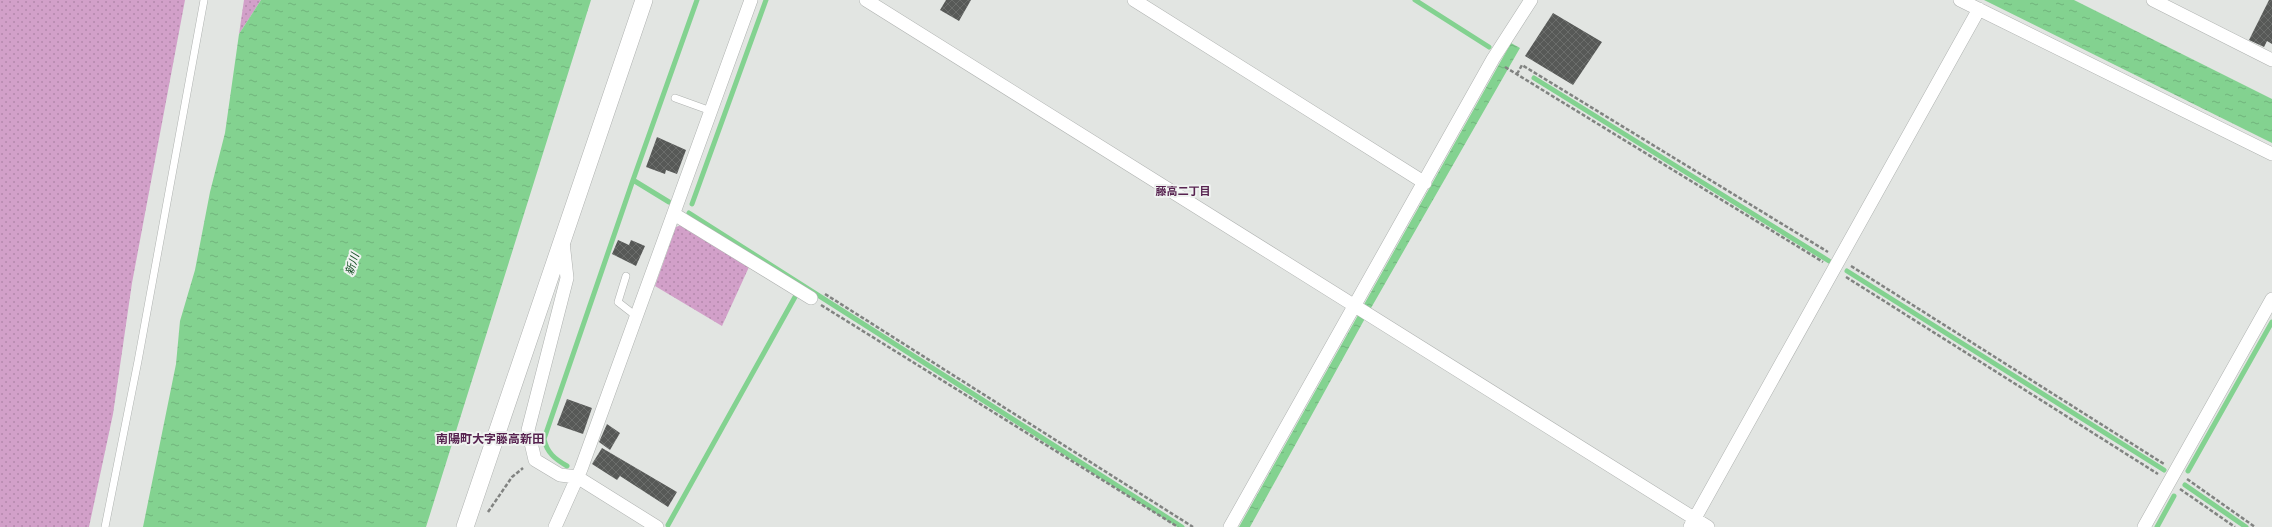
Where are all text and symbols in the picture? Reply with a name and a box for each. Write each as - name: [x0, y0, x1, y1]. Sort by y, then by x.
- district label: 藤高二丁目: [1156, 184, 1211, 198]
- water label: 新川: [342, 250, 362, 277]
- district label: 南陽町大字藤高新田: [436, 431, 544, 446]

